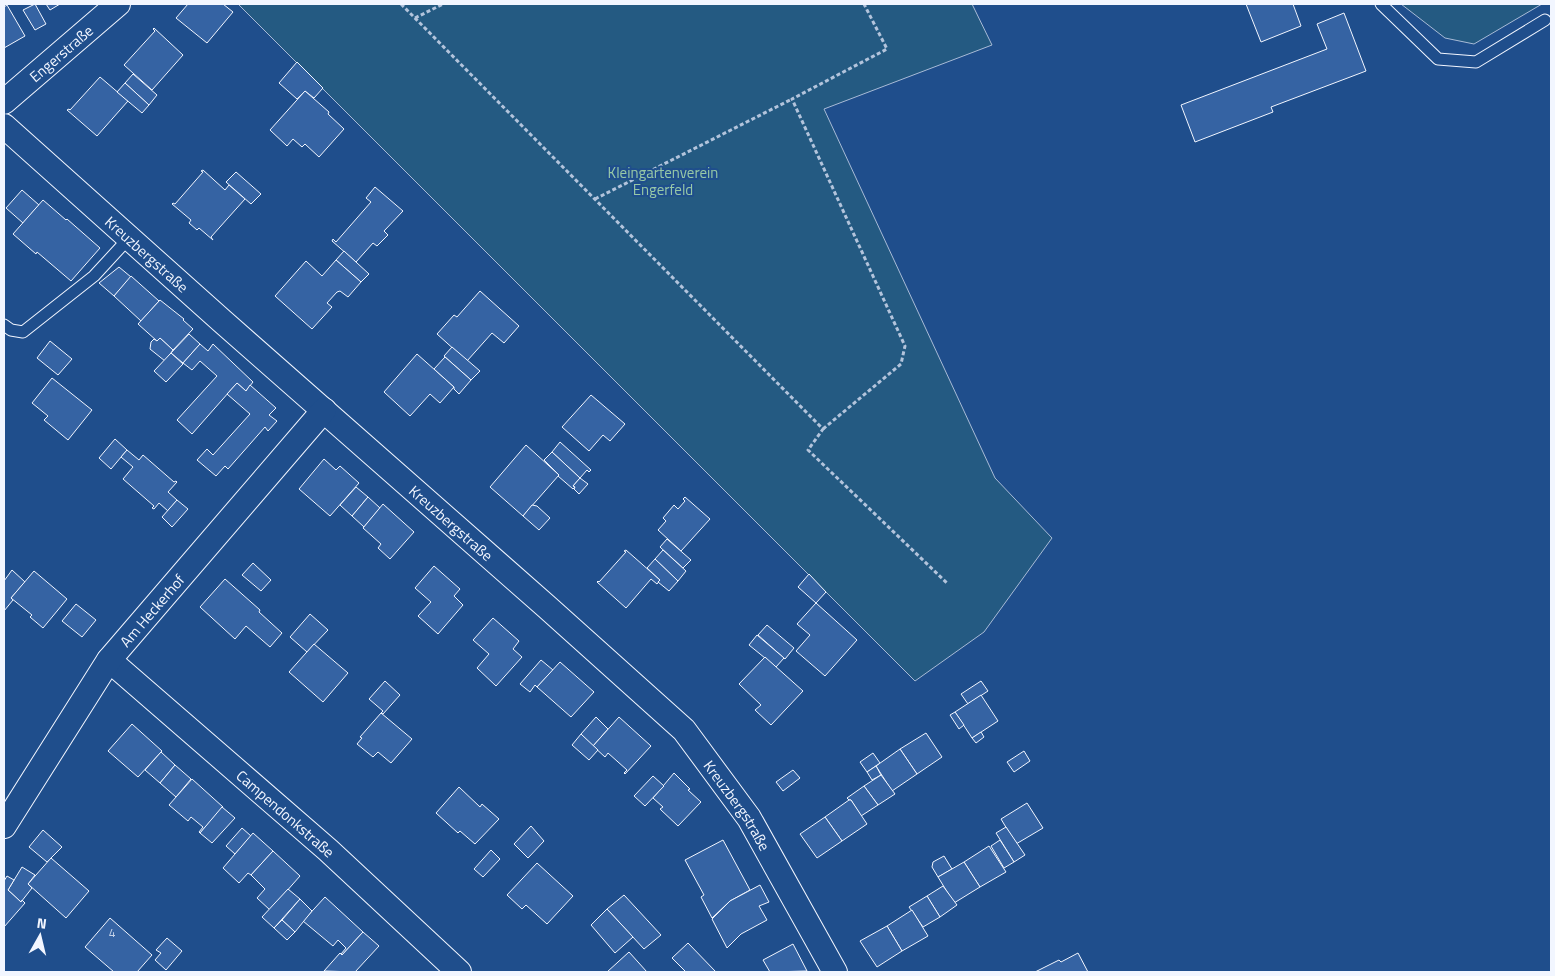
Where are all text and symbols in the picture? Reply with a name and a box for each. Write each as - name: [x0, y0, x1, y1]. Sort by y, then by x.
- street label: Engerstraße: [24, 19, 98, 87]
- park label: Kleingartenverein Engerfeld: [608, 161, 718, 201]
- street label: Kreuzbergstraße: [100, 210, 194, 298]
- street label: Kreuzbergstraße: [404, 479, 499, 566]
- street label: Am Heckerhof: [114, 569, 190, 652]
- street label: Kreuzbergstraße: [698, 755, 776, 855]
- street label: Campendonkstraße: [231, 764, 340, 863]
- north arrow: [15, 911, 65, 961]
- text: N: [36, 912, 48, 934]
- house number: 4: [109, 923, 116, 942]

